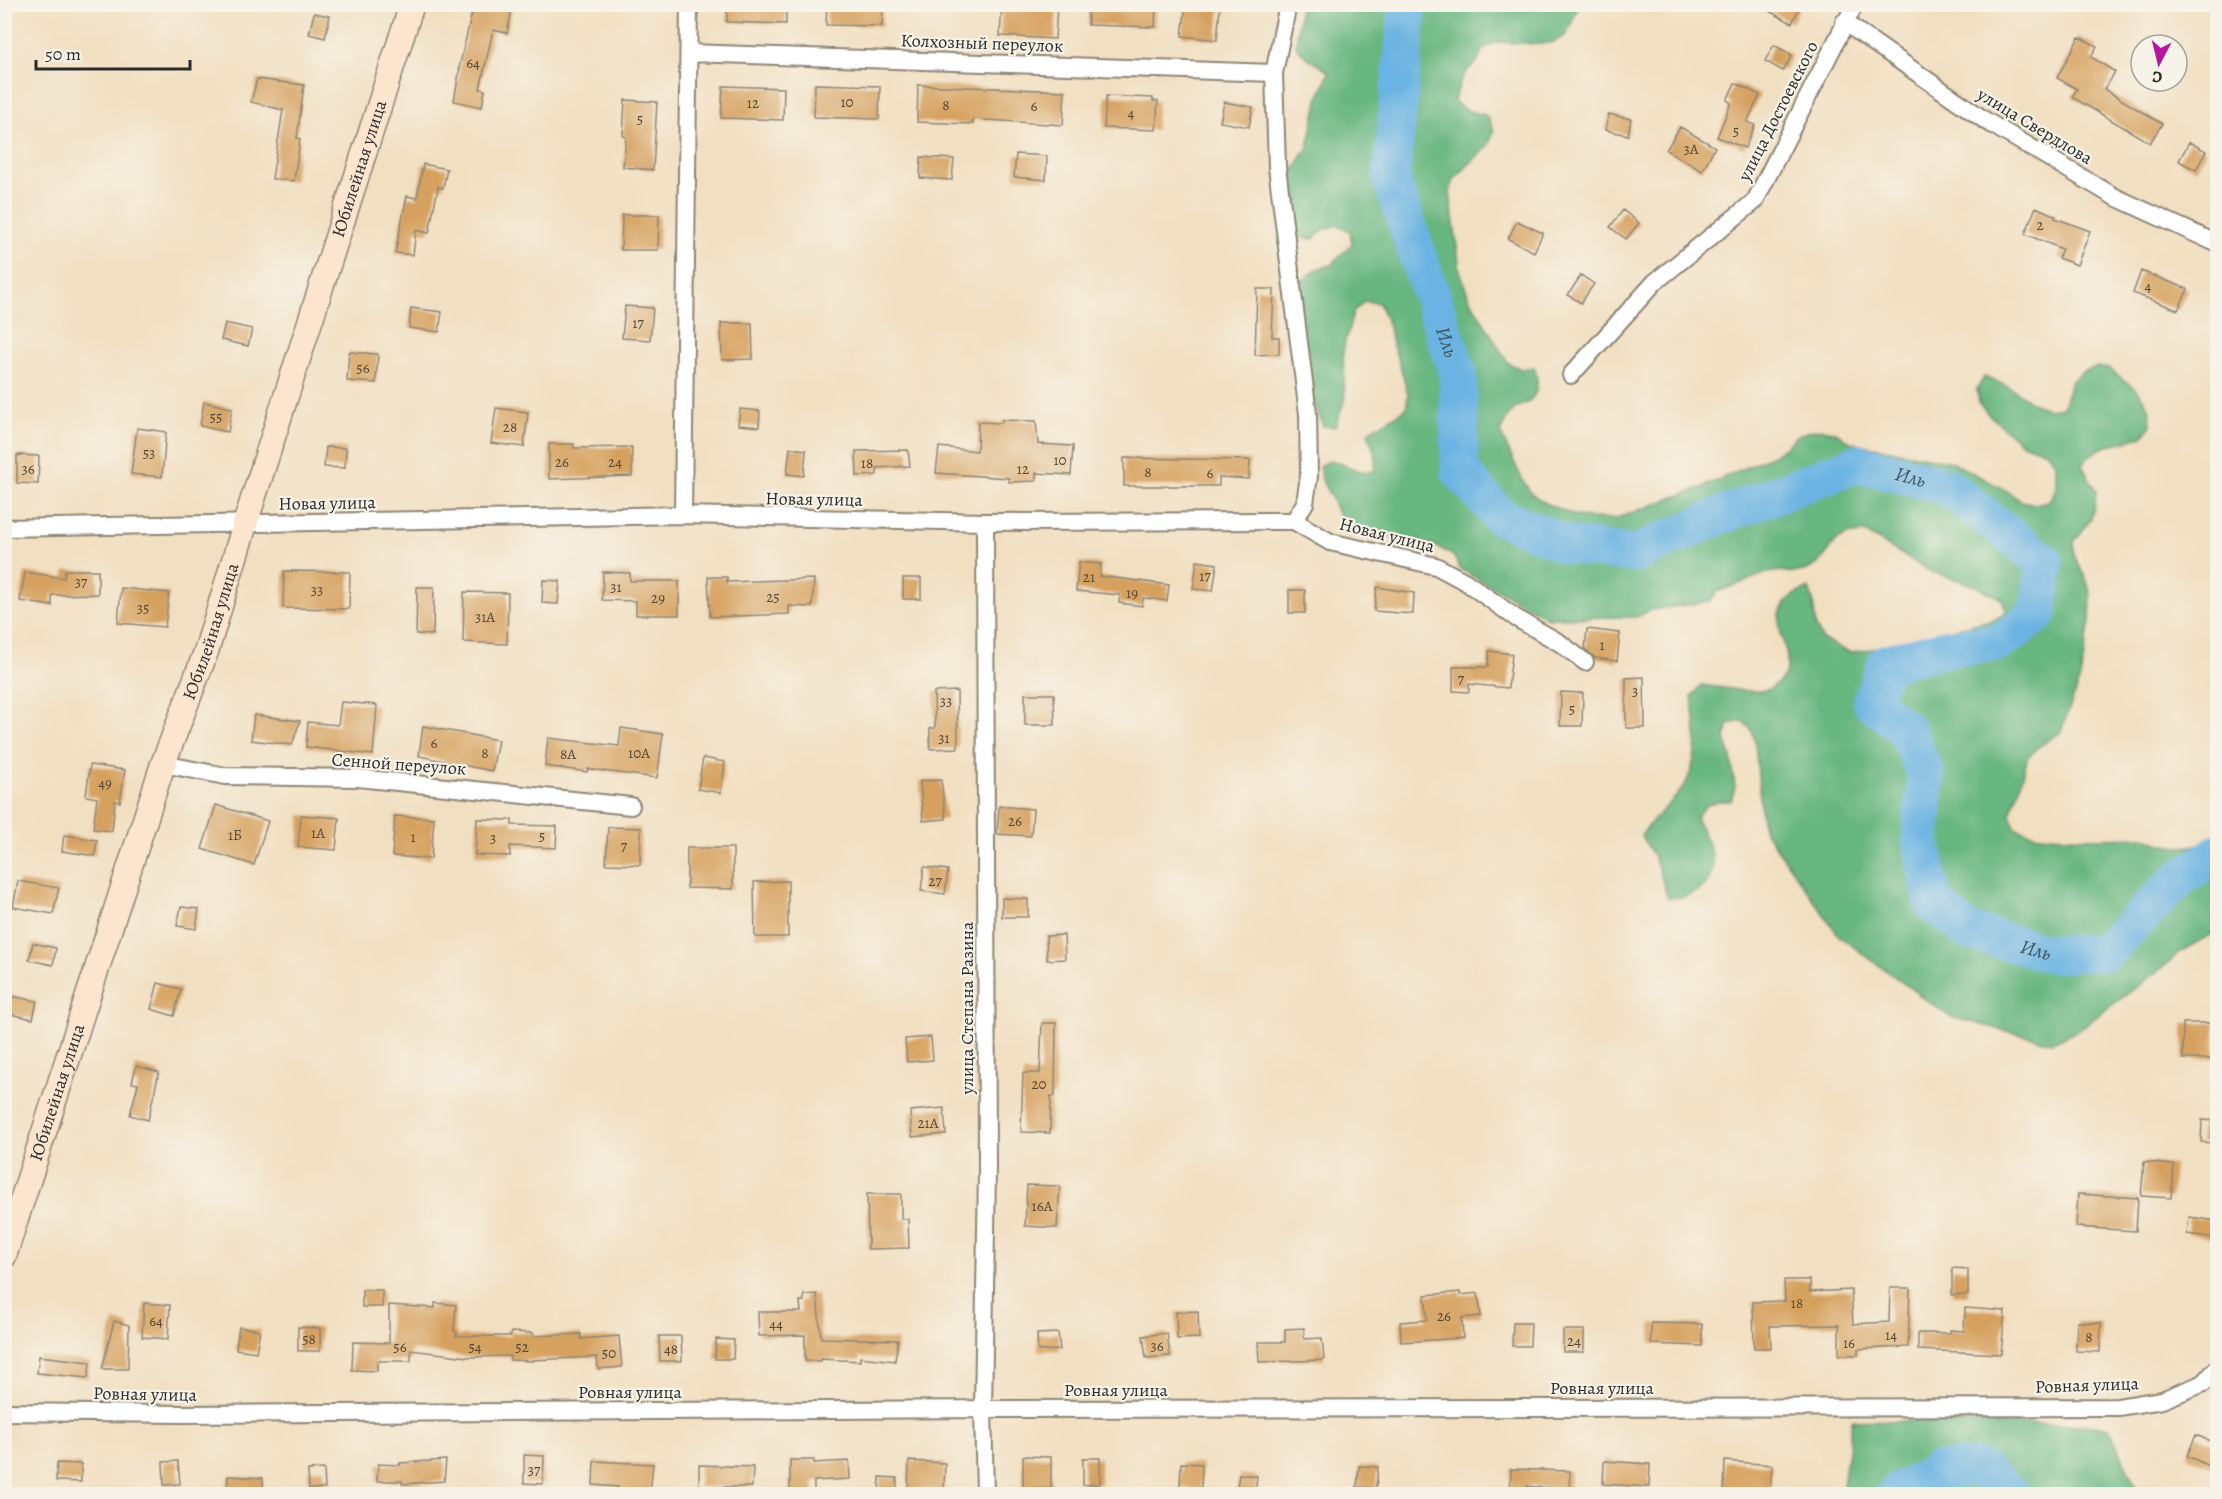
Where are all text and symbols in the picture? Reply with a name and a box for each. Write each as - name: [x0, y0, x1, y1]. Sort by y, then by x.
- street label: Колхозный переулок: [900, 28, 1064, 58]
- scale bar: [36, 33, 190, 71]
- north arrow: [2129, 33, 2189, 93]
- street label: улица Достоевского: [1732, 37, 1824, 186]
- text: 50 m: [45, 42, 81, 66]
- house number: 64: [466, 53, 480, 73]
- text: С: [2151, 65, 2164, 88]
- street label: улица Свердлова: [1972, 82, 2098, 170]
- house number: 10: [840, 92, 854, 112]
- house number: 12: [747, 93, 759, 113]
- house number: 8: [942, 95, 950, 115]
- street label: Юбилейная улица: [326, 96, 393, 240]
- house number: 6: [1031, 96, 1038, 116]
- house number: 4: [1128, 103, 1135, 123]
- house number: 5: [637, 109, 643, 129]
- house number: 5: [1733, 121, 1739, 141]
- house number: 3А: [1683, 139, 1699, 159]
- house number: 2: [2036, 215, 2044, 235]
- house number: 4: [2145, 276, 2152, 296]
- house number: 17: [632, 313, 644, 333]
- water label: Иль: [1430, 323, 1465, 361]
- house number: 56: [356, 358, 370, 378]
- house number: 55: [210, 407, 222, 427]
- house number: 28: [503, 417, 517, 437]
- house number: 53: [143, 443, 155, 463]
- house number: 10: [1053, 450, 1067, 470]
- house number: 26: [555, 452, 569, 472]
- house number: 24: [608, 452, 622, 472]
- house number: 18: [861, 453, 873, 473]
- house number: 36: [21, 459, 35, 479]
- house number: 12: [1017, 459, 1029, 479]
- water label: Иль: [1892, 460, 1929, 494]
- house number: 8: [1144, 462, 1152, 482]
- house number: 6: [1207, 463, 1214, 483]
- street label: Новая улица: [765, 486, 864, 512]
- street label: Новая улица: [278, 490, 377, 516]
- street label: Новая улица: [1337, 512, 1438, 559]
- street label: Юбилейная улица: [177, 559, 245, 703]
- house number: 17: [1199, 566, 1211, 586]
- house number: 21: [1083, 567, 1095, 587]
- house number: 37: [75, 572, 88, 592]
- house number: 31: [610, 577, 622, 597]
- house number: 33: [311, 580, 323, 600]
- house number: 19: [1126, 583, 1138, 603]
- house number: 25: [766, 587, 780, 607]
- house number: 29: [651, 588, 665, 608]
- house number: 35: [137, 598, 149, 618]
- house number: 31А: [475, 607, 495, 627]
- house number: 1: [1599, 635, 1605, 655]
- house number: 7: [1458, 669, 1465, 689]
- house number: 3: [1632, 681, 1638, 701]
- house number: 33: [940, 691, 952, 711]
- house number: 5: [1569, 699, 1575, 719]
- house number: 31: [938, 728, 950, 748]
- house number: 6: [431, 733, 438, 753]
- house number: 8: [481, 743, 489, 763]
- house number: 10А: [628, 743, 650, 763]
- house number: 8А: [560, 744, 576, 764]
- street label: Сенной переулок: [331, 747, 467, 781]
- house number: 49: [98, 773, 112, 793]
- house number: 26: [1008, 811, 1022, 831]
- house number: 1А: [311, 823, 325, 843]
- house number: 1Б: [228, 825, 242, 845]
- house number: 5: [539, 826, 545, 846]
- house number: 1: [410, 827, 416, 847]
- house number: 3: [490, 828, 496, 848]
- house number: 7: [621, 836, 628, 856]
- house number: 27: [928, 871, 942, 891]
- street label: улица Степана Разина: [955, 921, 979, 1095]
- water label: Иль: [2017, 932, 2054, 967]
- street label: Юбилейная улица: [24, 1020, 90, 1164]
- house number: 20: [1031, 1074, 1047, 1094]
- house number: 21А: [917, 1113, 939, 1133]
- house number: 16А: [1032, 1196, 1053, 1216]
- house number: 18: [1791, 1293, 1803, 1313]
- house number: 26: [1437, 1306, 1451, 1326]
- house number: 64: [149, 1311, 163, 1331]
- house number: 44: [769, 1314, 783, 1334]
- house number: 14: [1885, 1325, 1897, 1345]
- house number: 8: [2085, 1327, 2093, 1347]
- house number: 58: [302, 1329, 316, 1349]
- house number: 24: [1567, 1331, 1581, 1351]
- house number: 16: [1843, 1333, 1855, 1353]
- house number: 36: [1150, 1336, 1164, 1356]
- house number: 56: [393, 1337, 407, 1357]
- house number: 54: [468, 1337, 482, 1357]
- house number: 52: [515, 1337, 529, 1357]
- house number: 48: [664, 1339, 678, 1359]
- house number: 50: [602, 1343, 616, 1363]
- street label: Ровная улица: [2035, 1371, 2140, 1399]
- street label: Ровная улица: [1550, 1376, 1655, 1400]
- street label: Ровная улица: [1064, 1378, 1169, 1402]
- street label: Ровная улица: [578, 1380, 683, 1404]
- street label: Ровная улица: [93, 1381, 198, 1407]
- house number: 37: [528, 1460, 541, 1480]

